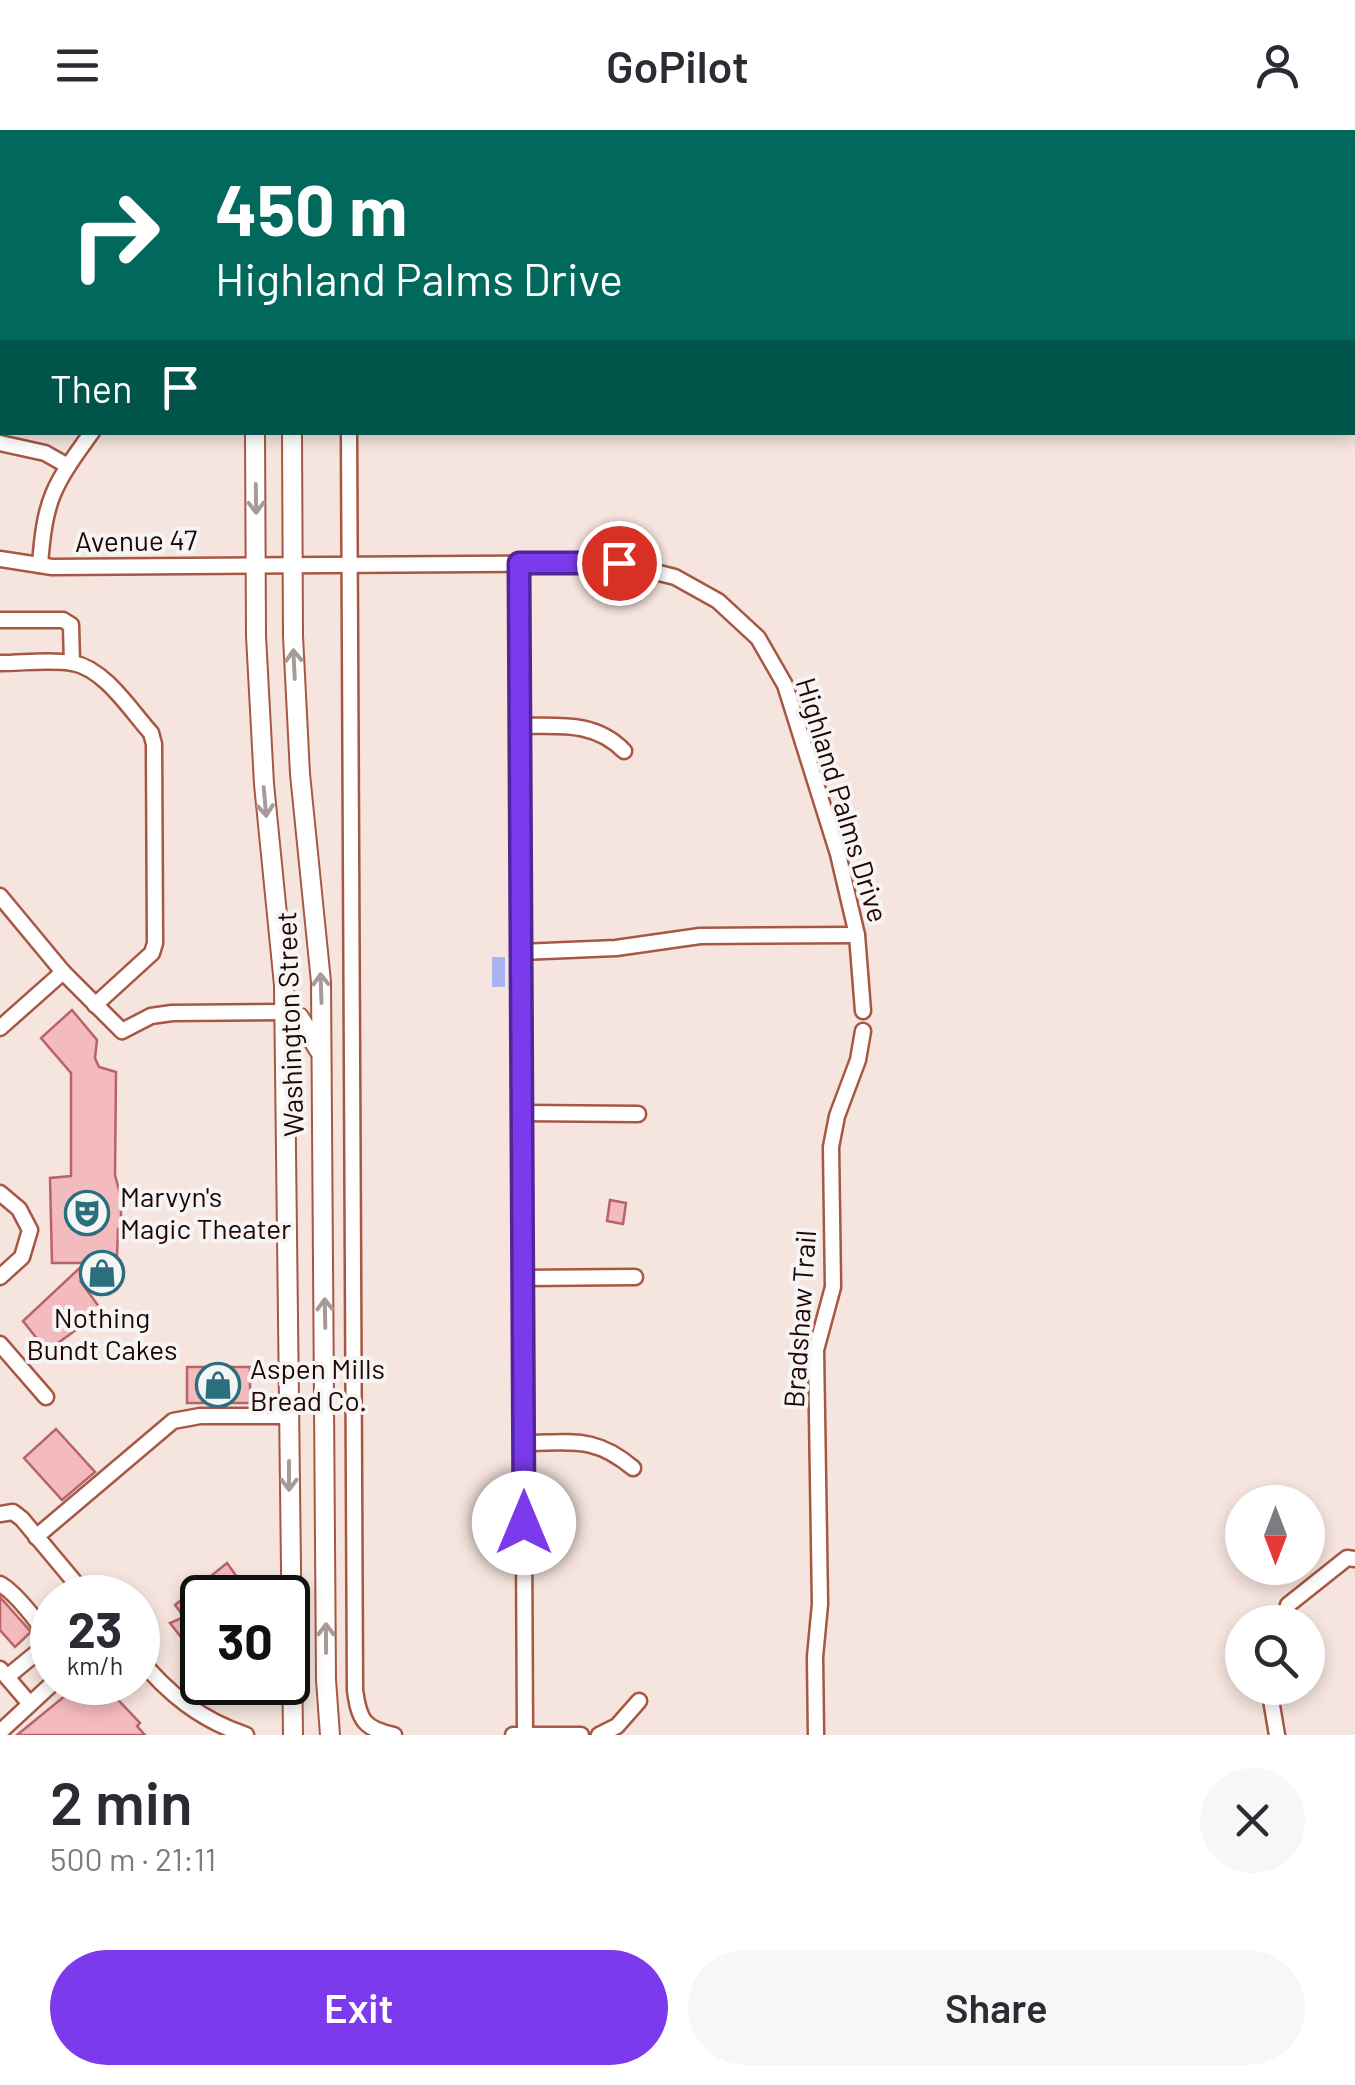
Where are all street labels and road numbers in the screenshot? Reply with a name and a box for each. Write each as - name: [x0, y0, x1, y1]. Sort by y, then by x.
- street label: Avenue 47: [74, 522, 197, 558]
- street label: Highland Palms Drive: [790, 673, 896, 926]
- street label: Washington Street: [268, 911, 310, 1137]
- street label: Bradshaw Trail: [776, 1229, 822, 1409]

